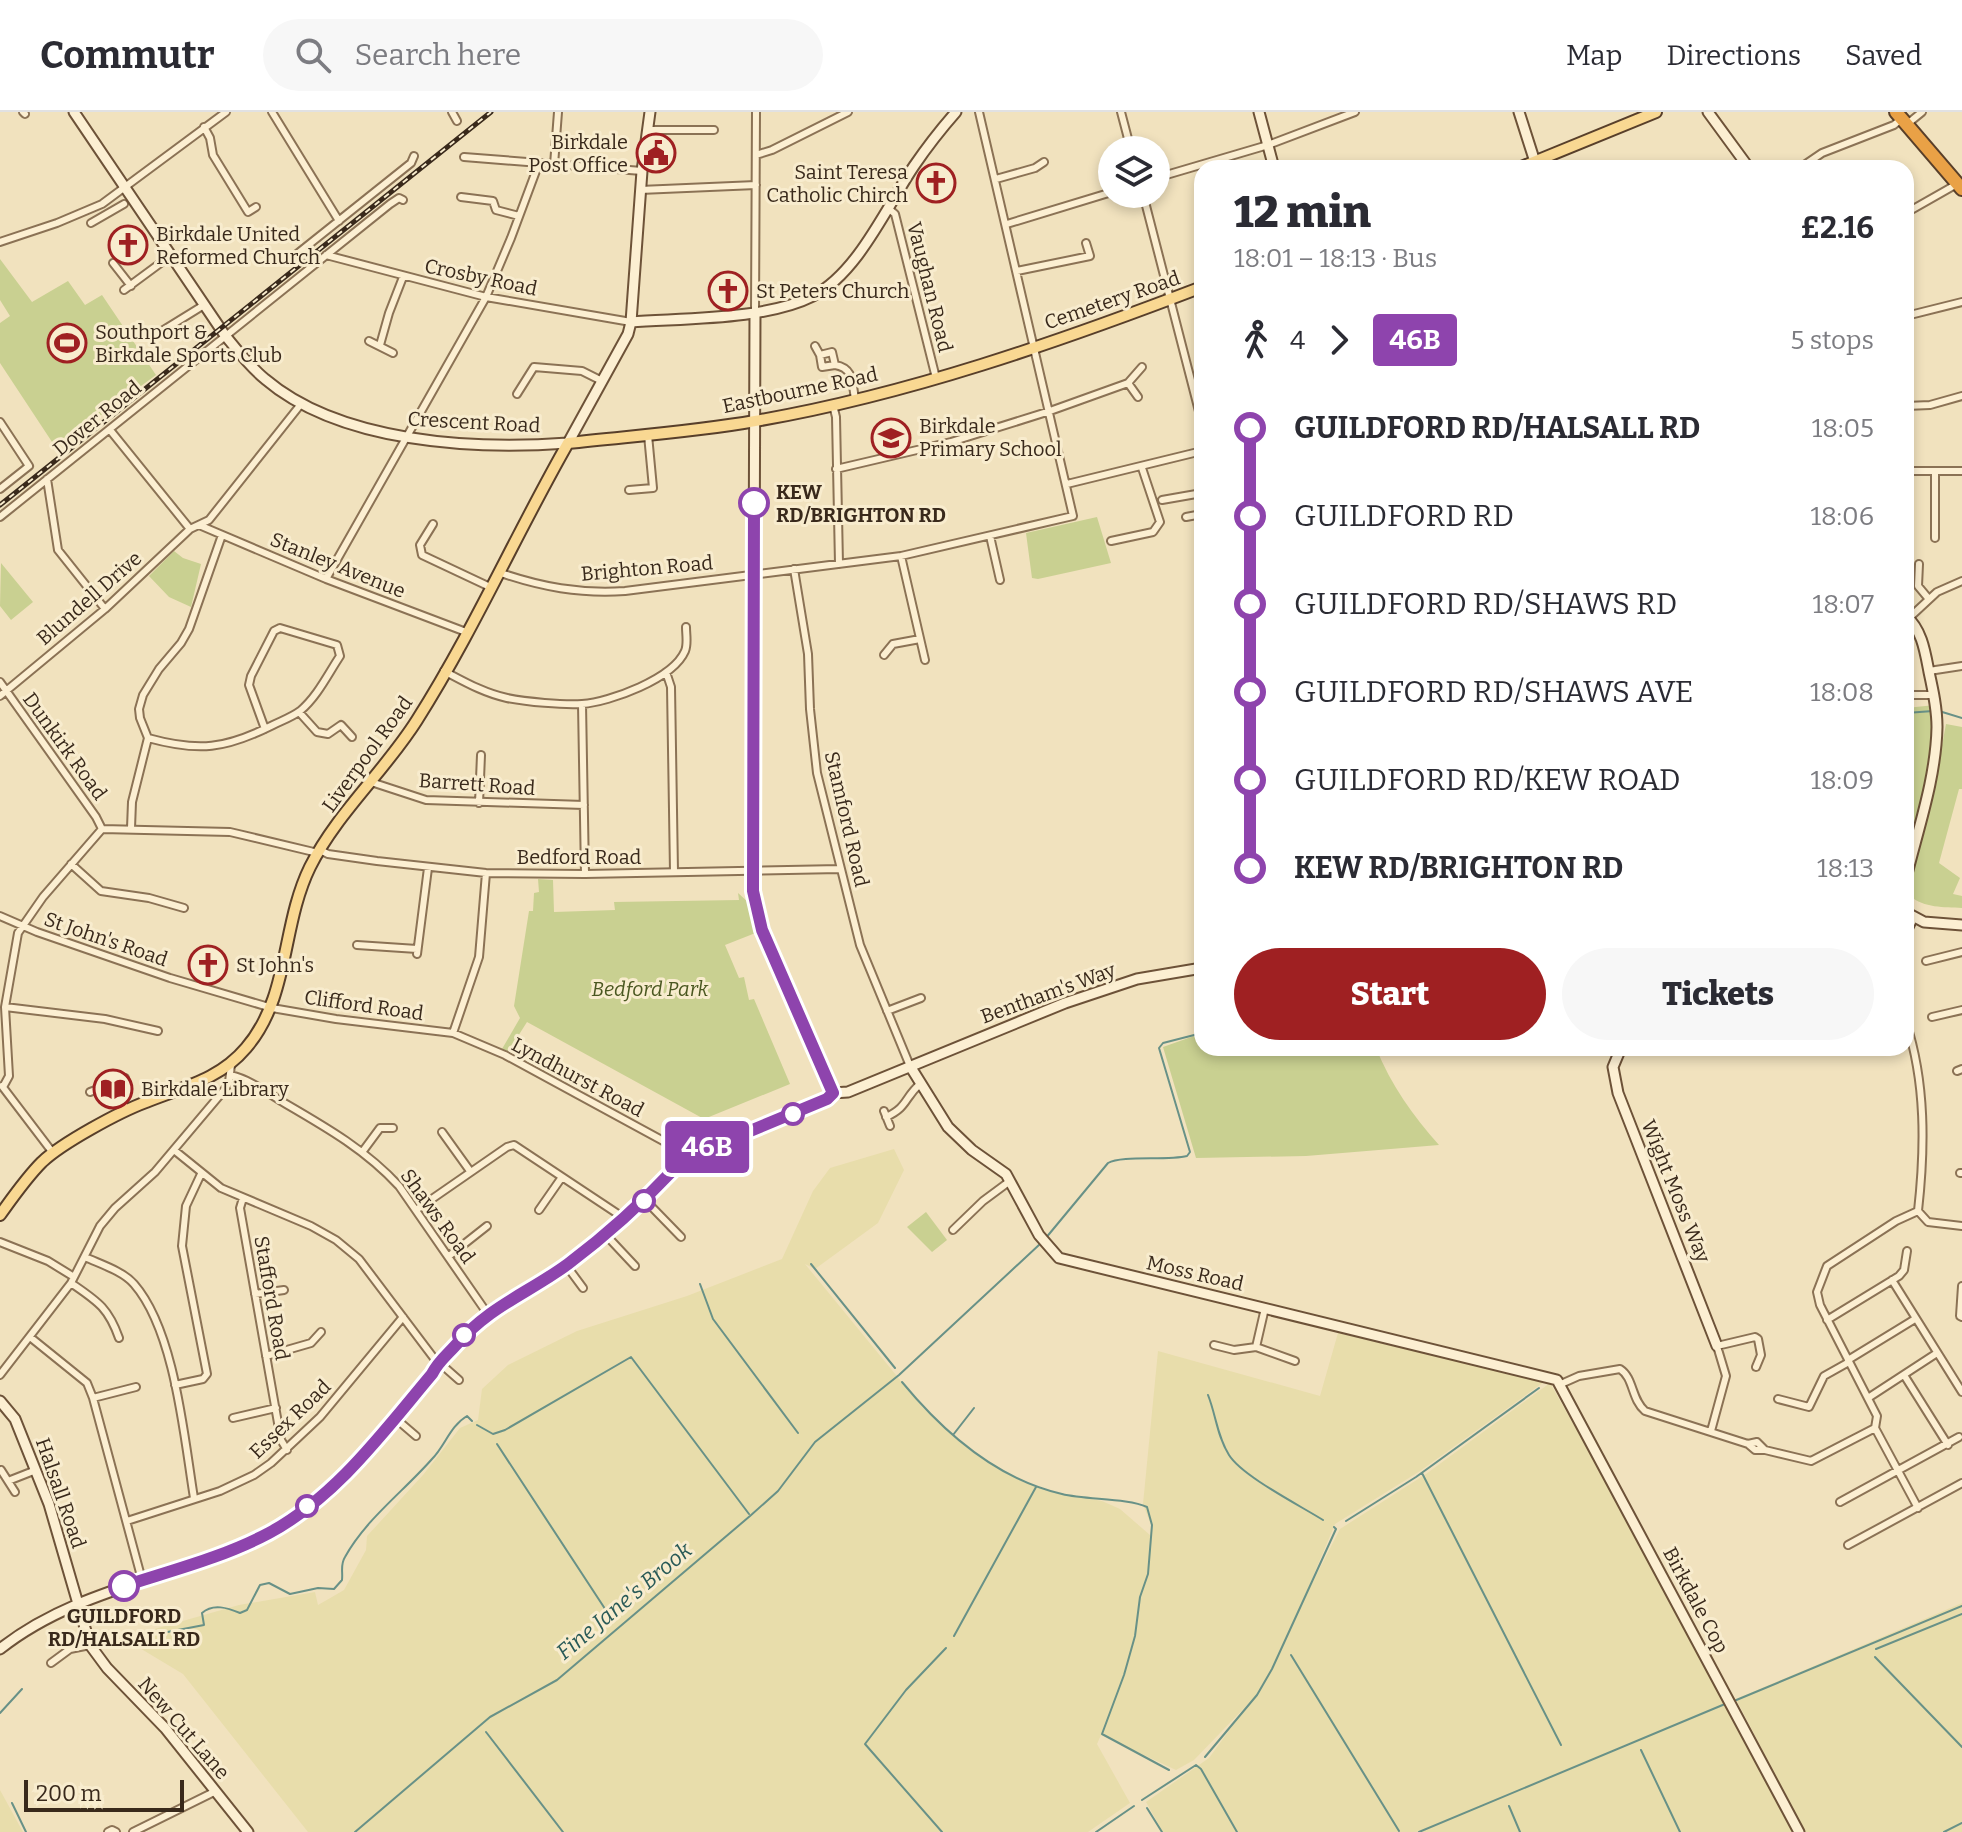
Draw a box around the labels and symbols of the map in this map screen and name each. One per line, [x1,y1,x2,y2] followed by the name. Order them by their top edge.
[528,130,628,177] place label: Birkdale Post Office
[635,132,677,174] public building icon: Birkdale Post Office
[766,160,909,207] place label: Saint Teresa Catholic Chirch
[915,162,957,204] church icon: Saint Teresa Catholic Chirch
[902,219,958,355] street label: Vaughan Road
[156,222,321,269] place label: Birkdale United Reformed Church
[107,224,149,266] church icon: Birkdale United Reformed Church
[422,253,540,301] street label: Crosby Road
[1041,266,1183,334] street label: Cemetery Road
[707,270,749,312] church icon: St Peters Church
[756,279,910,303] place label: St Peters Church
[95,320,282,367] place label: Southport & Birkdale Sports Club
[46,322,88,364] sports icon: Southport & Birkdale Sports Club
[720,362,880,418] street label: Eastbourne Road
[48,375,146,461] street label: Dover Road
[407,407,541,437] street label: Crescent Road
[919,414,1062,461] place label: Birkdale Primary School
[870,417,912,459] school or university icon: Birkdale Primary School
[776,480,946,527] place label: KEW RD/BRIGHTON RD
[739,488,769,518] marker: KEW RD/BRIGHTON RD
[267,527,409,603] street label: Stanley Avenue
[32,546,146,650] street label: Blundell Drive
[580,550,714,586] street label: Brighton Road
[18,688,112,805] street label: Dunkirk Road
[317,691,417,817] street label: Liverpool Road
[820,749,874,889] street label: Stamford Road
[418,768,536,800] street label: Barrett Road
[517,845,642,869] street label: Bedford Road
[41,907,171,971] street label: St John's Road
[187,944,229,986] church icon: St John's
[236,953,314,977] place label: St John's
[977,957,1119,1029] street label: Bentham's Way
[592,977,709,1002] park label: Bedford Park
[303,985,425,1025] street label: Clifford Road
[508,1032,648,1122] street label: Lyndhurst Road
[92,1068,134,1110] library icon: Birkdale Library
[141,1077,289,1101] place label: Birkdale Library
[782,1103,804,1125] unlabelled marker
[1636,1116,1716,1266] street label: Wight Moss Way
[661,1121,753,1173] line badge: 46B
[396,1164,480,1268] street label: Shaws Road
[633,1190,655,1212] unlabelled marker
[249,1234,295,1362] street label: Stafford Road
[1144,1250,1246,1296] street label: Moss Road
[453,1324,475,1346] unlabelled marker
[244,1374,336,1464] street label: Essex Road
[31,1435,91,1552] street label: Halsall Road
[296,1495,318,1517] unlabelled marker
[551,1536,698,1665] water label: Fine Jane's Brook
[1658,1543,1734,1657] street label: Birkdale Cop
[109,1571,139,1601] marker: GUILDFORD RD/HALSALL RD
[48,1604,200,1651] place label: GUILDFORD RD/HALSALL RD
[133,1672,235,1784] street label: New Cut Lane
[24,1776,184,1812] scale bar

